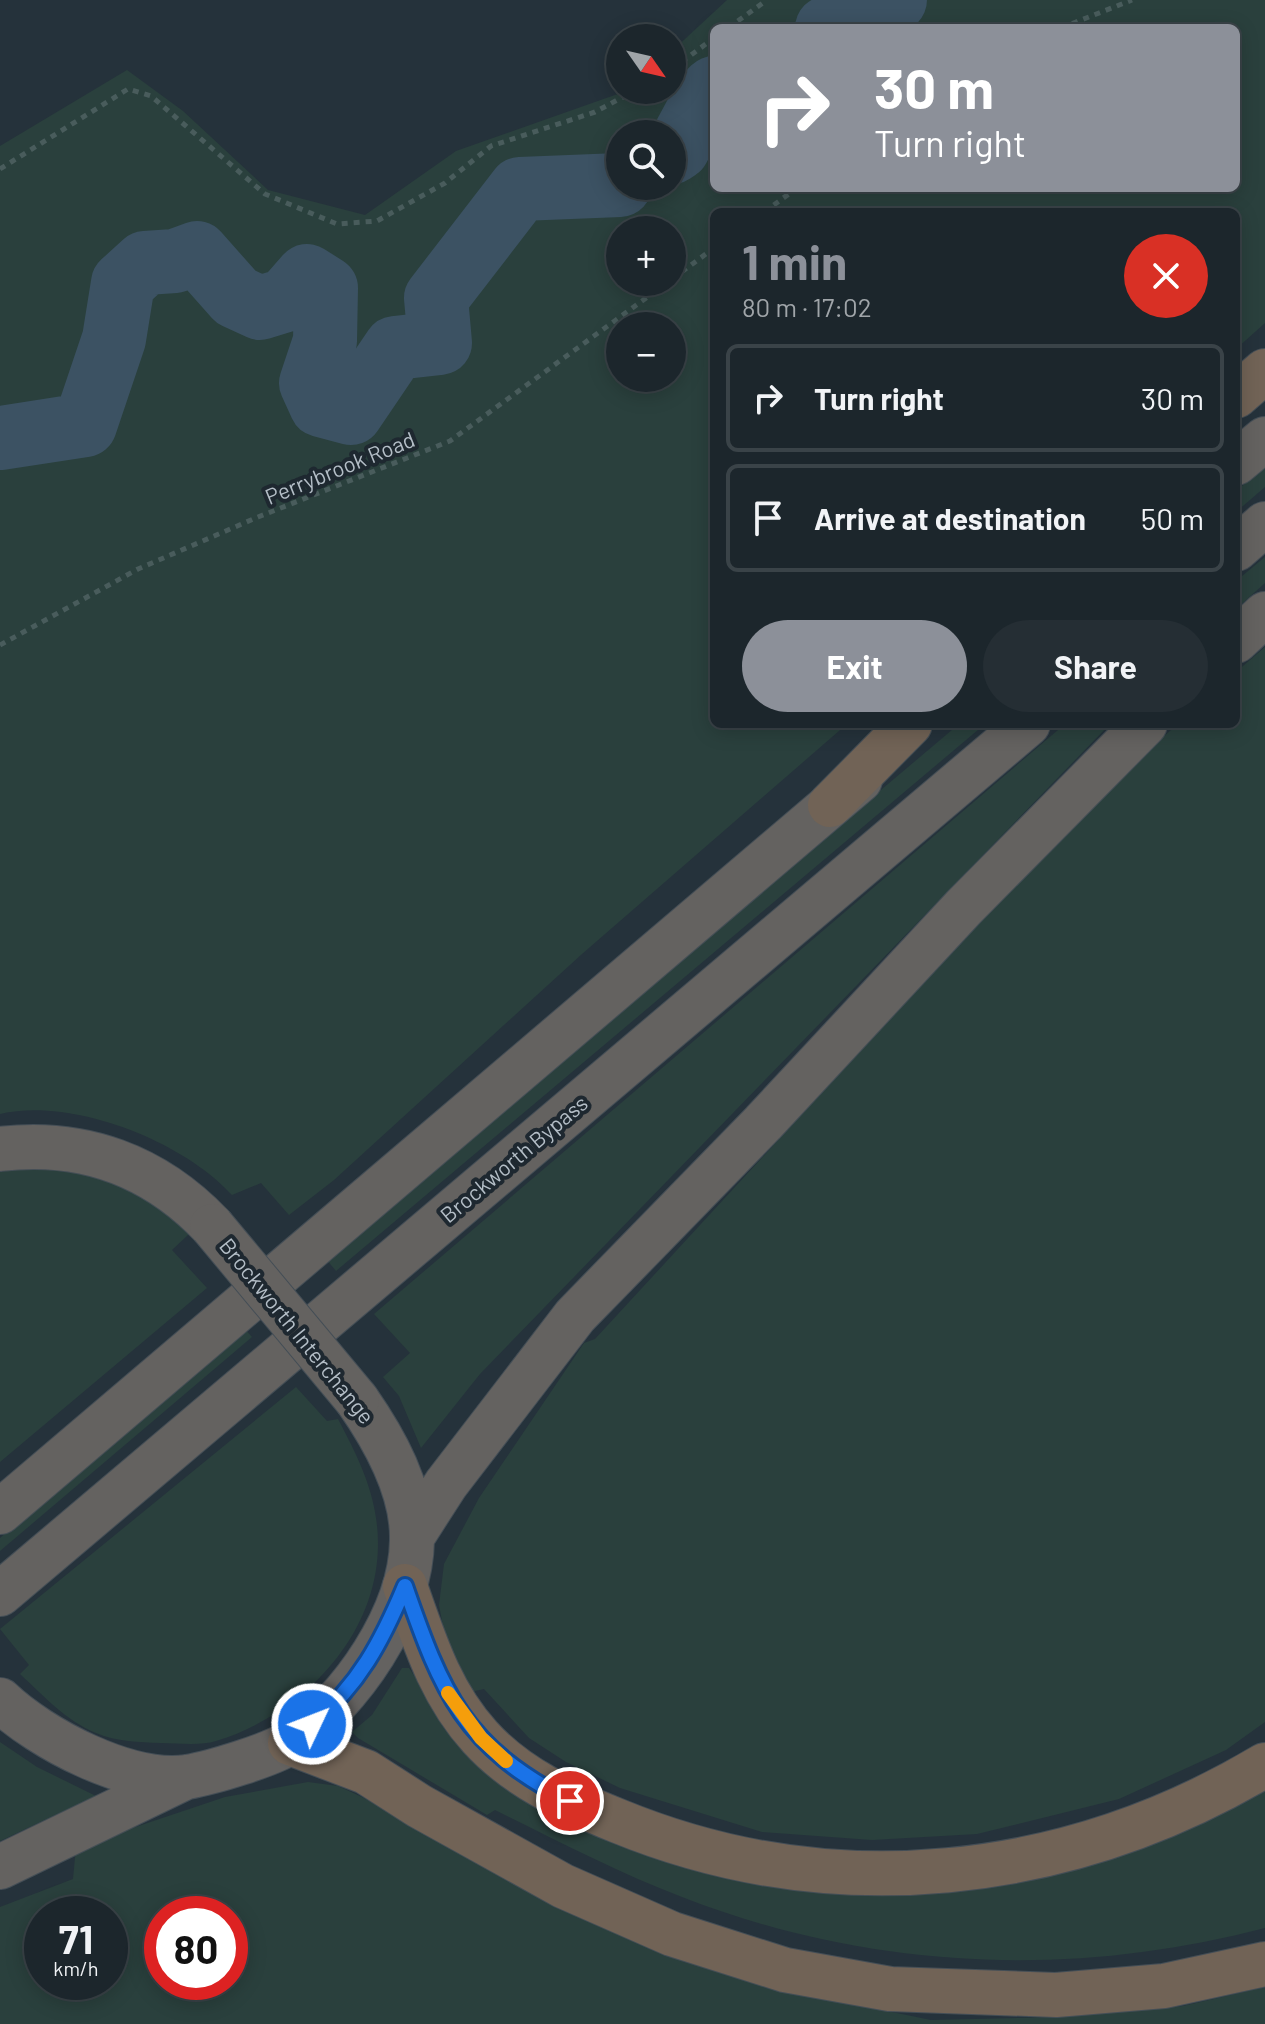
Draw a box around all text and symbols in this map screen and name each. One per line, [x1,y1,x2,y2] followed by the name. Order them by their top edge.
[606,24,686,104] north arrow
[606,24,686,392] map controls
[874,53,994,120] text: 30 m
[742,56,846,160] icon: right
[606,120,686,200] button: search
[874,121,1026,164] text: Turn right
[606,216,686,296] button: +
[742,232,847,290] text: 1 min
[1124,234,1208,318] button: close
[742,291,872,322] text: 80 m · 17:02
[606,312,686,392] button: −
[746,376,790,420] icon: right
[814,380,944,416] text: Turn right
[1141,380,1204,416] text: 30 m
[261,425,418,509] street label: Perrybrook Road
[746,496,790,540] icon: arrive
[814,500,1086,536] text: Arrive at destination
[1141,500,1204,536] text: 50 m
[742,620,967,712] button: Exit
[983,620,1208,712] button: Share
[434,1089,592,1227] street label: Brockworth Bypass
[215,1232,381,1428] street label: Brockworth Interchange
[270,1682,354,1766] position arrow
[536,1767,604,1835] pin
[548,1779,592,1823] icon: arrive
[144,1896,248,2000] speed limit sign: 80
[59,1914,93,1962] text: 71
[53,1956,99,1980] text: km/h

